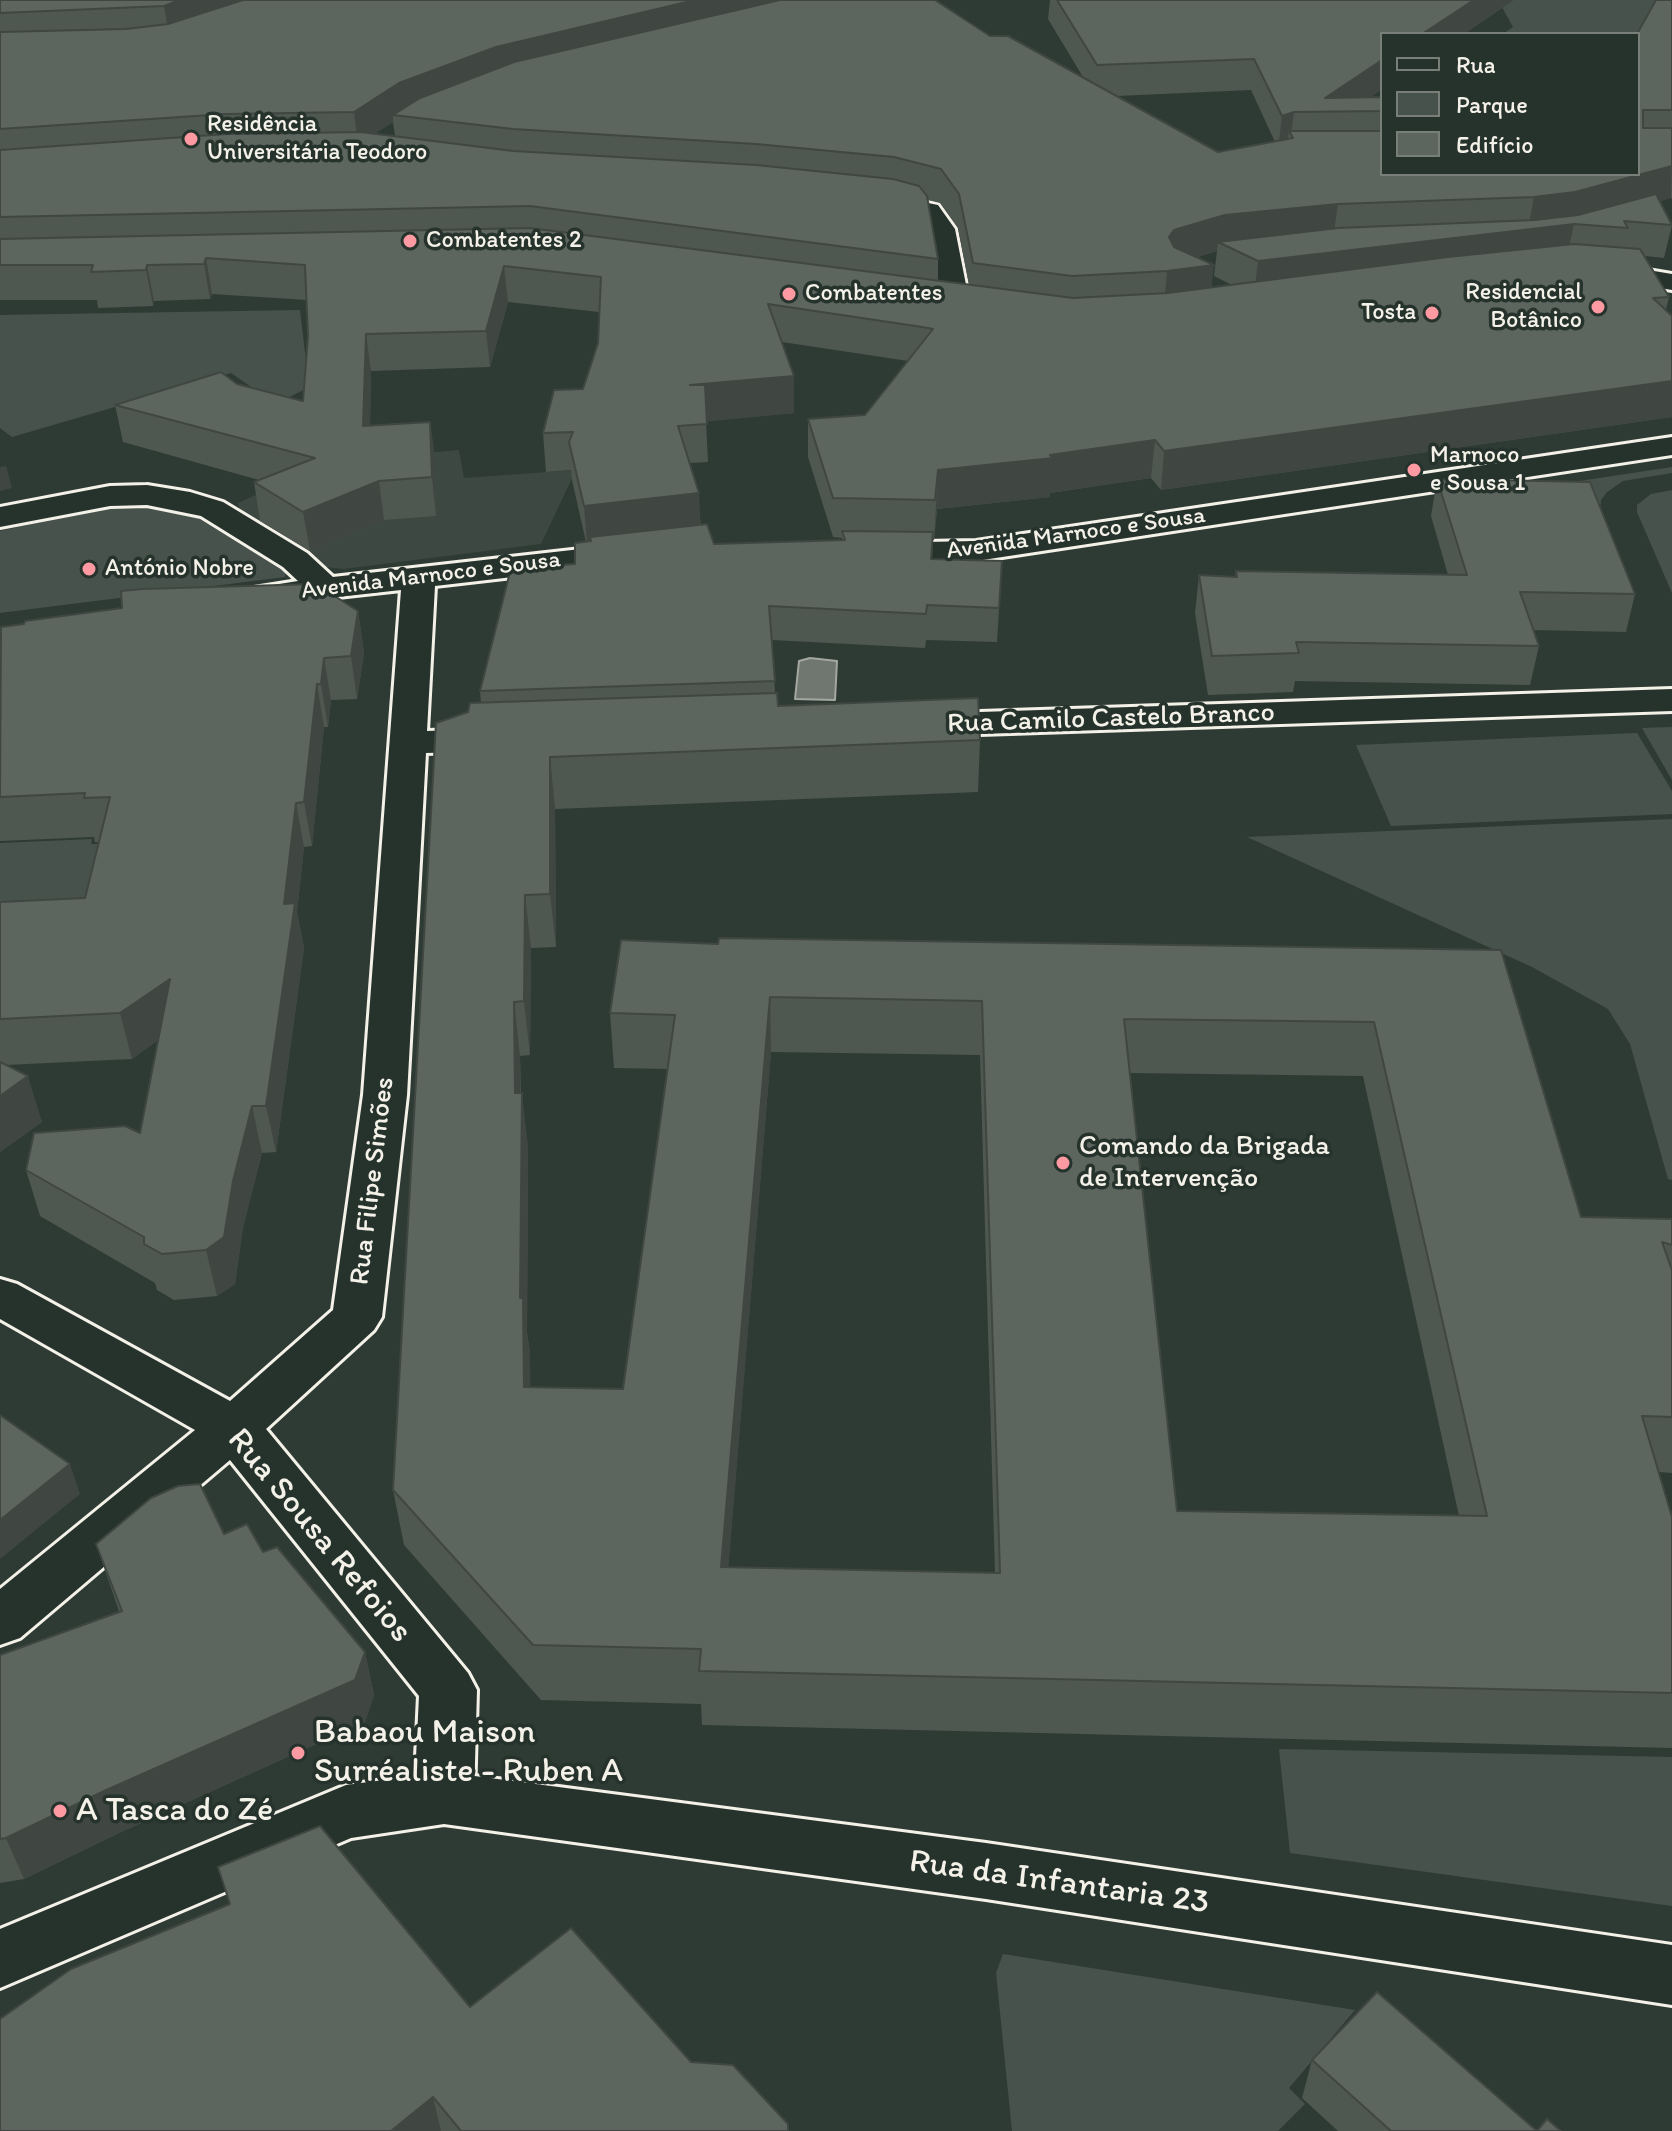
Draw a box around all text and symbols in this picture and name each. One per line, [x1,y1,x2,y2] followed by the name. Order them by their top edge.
[1380,32,1640,176] legend
[1456,50,1496,79] text: Rua
[1456,90,1528,119] text: Parque
[207,111,427,167] place label: Residência Universitária Teodoro
[182,130,200,148] marker: Residência Universitária Teodoro
[1456,130,1533,159] text: Edifício
[426,227,582,255] place label: Combatentes 2
[401,232,419,250] marker: Combatentes 2
[1465,279,1582,335] place label: Residencial Botânico
[805,280,943,308] place label: Combatentes
[780,285,798,303] marker: Combatentes
[1589,298,1607,316] marker: Residencial Botânico
[1361,299,1416,327] place label: Tosta
[1423,304,1441,322] marker: Tosta
[1430,442,1525,498] place label: Marnoco e Sousa 1
[1405,461,1423,479] marker: Marnoco e Sousa 1
[945,502,1207,566] street label: Avenida Marnoco e Sousa
[300,546,562,606] street label: Avenida Marnoco e Sousa
[105,555,254,583] place label: António Nobre
[80,560,98,578] marker: António Nobre
[947,696,1275,742] street label: Rua Camilo Castelo Branco
[344,1075,402,1287] street label: Rua Filipe Simões
[1079,1130,1330,1196] place label: Comando da Brigada de Intervenção
[1054,1154,1072,1172] marker: Comando da Brigada de Intervenção
[218,1421,420,1651] street label: Rua Sousa Refoios
[314,1713,623,1792] place label: Babaou Maison Surréaliste - Ruben A
[289,1744,307,1762] marker: Babaou Maison Surréaliste - Ruben A
[76,1791,273,1831] place label: A Tasca do Zé
[51,1802,69,1820] marker: A Tasca do Zé
[906,1842,1212,1924] street label: Rua da Infantaria 23

